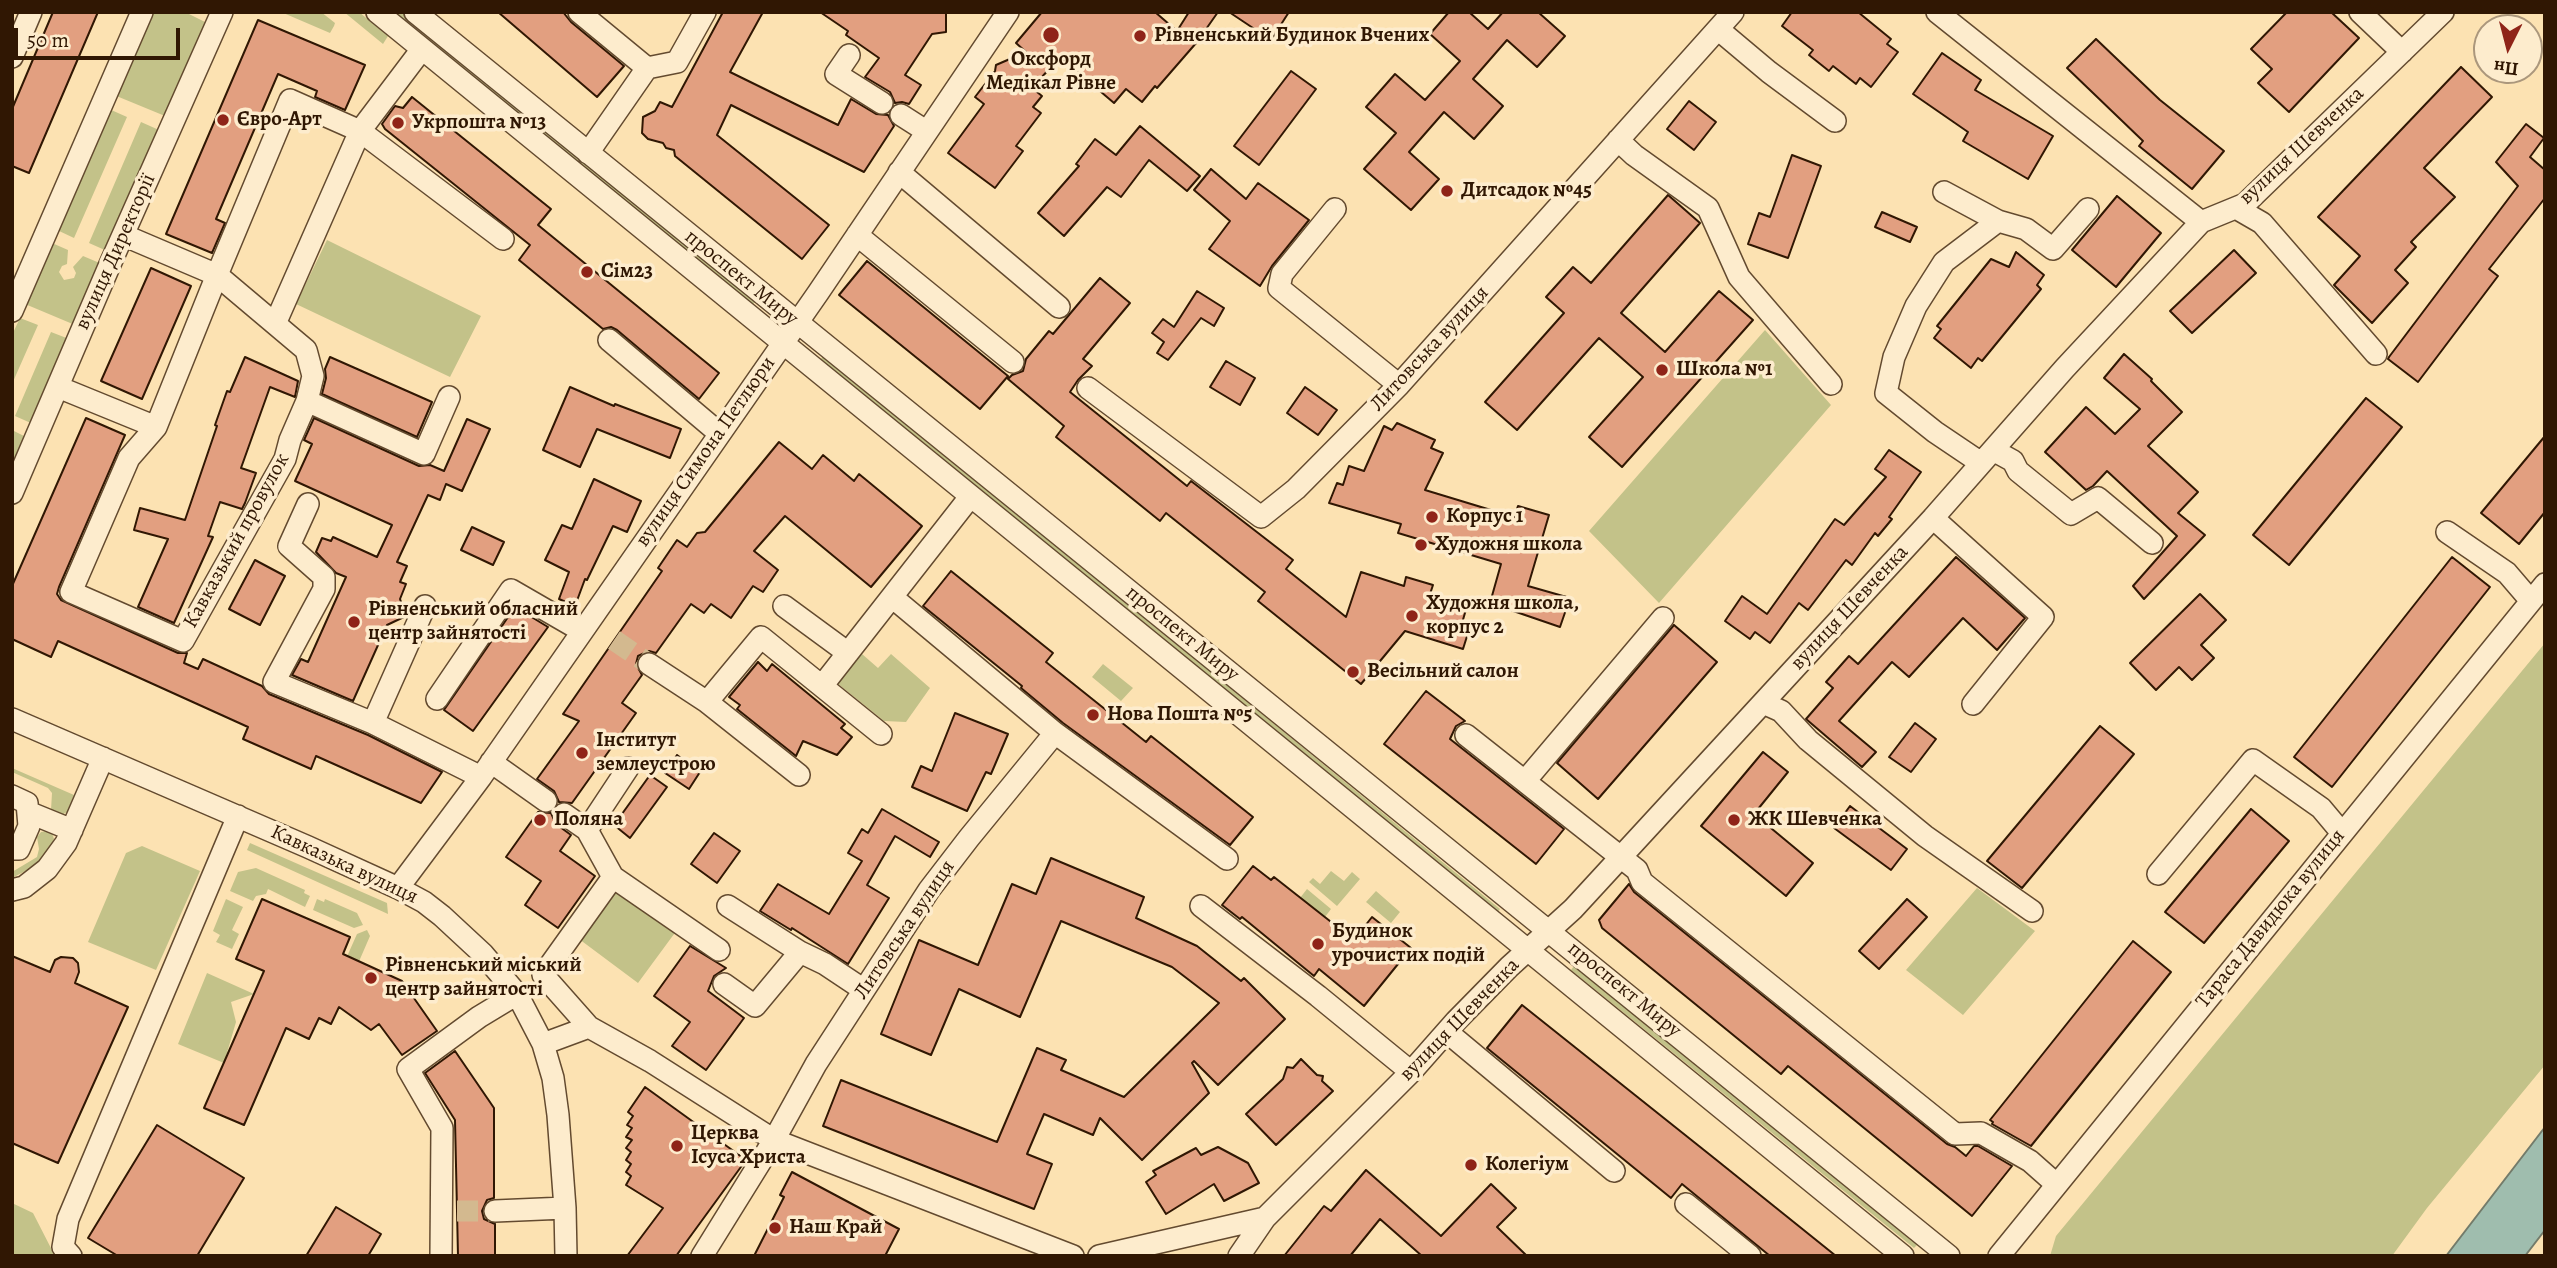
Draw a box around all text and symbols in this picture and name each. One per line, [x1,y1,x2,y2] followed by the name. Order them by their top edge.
[18,14,184,58] scale bar
[2473,14,2543,84] north arrow
[1154,23,1429,49] place label: Рівненський Будинок Вчених
[1041,25,1061,45] marker: Оксфорд Медікал Рівне
[27,26,69,54] text: 50 m
[1132,28,1148,44] marker: Рівненський Будинок Вчених
[986,47,1116,97] place label: Оксфорд Медікал Рівне
[2492,54,2520,82] text: Пн
[2234,82,2370,210] street label: вулиця Шевченка
[237,107,322,133] place label: Євро-Арт
[412,110,546,136] place label: Укрпошта №13
[215,112,231,128] marker: Євро-Арт
[390,115,406,131] marker: Укрпошта №13
[70,170,162,334] street label: вулиця Директорії
[1461,178,1592,204] place label: Дитсадок №45
[1439,183,1455,199] marker: Дитсадок №45
[679,225,803,331] street label: проспект Миру
[601,259,653,285] place label: Сім23
[579,264,595,280] marker: Сім23
[1365,281,1495,417] street label: Литовська вулиця
[631,352,781,552] street label: вулиця Симона Петлюри
[1676,357,1773,383] place label: Школа №1
[1654,362,1670,378] marker: Школа №1
[178,449,296,633] street label: Кавказький провулок
[1446,504,1523,530] place label: Корпус 1
[1424,509,1440,525] marker: Корпус 1
[1435,532,1583,558] place label: Художня школа
[1413,537,1429,553] marker: Художня школа
[1786,540,1914,676] street label: вулиця Шевченка
[1120,581,1244,687] street label: проспект Миру
[1426,591,1579,641] place label: Художня школа, корпус 2
[368,597,578,647] place label: Рівненський обласний центр зайнятості
[1404,608,1420,624] marker: Художня школа, корпус 2
[346,614,362,630] marker: Рівненський обласний центр зайнятості
[1367,659,1519,685] place label: Весільний салон
[1345,664,1361,680] marker: Весільний салон
[1107,702,1252,728] place label: Нова Пошта №5
[1085,707,1101,723] marker: Нова Пошта №5
[596,728,716,778] place label: Інститут землеустрою
[574,745,590,761] marker: Інститут землеустрою
[554,807,623,833] place label: Поляна
[1748,807,1882,833] place label: ЖК Шевченка
[532,812,548,828] marker: Поляна
[1726,812,1742,828] marker: ЖК Шевченка
[266,820,422,910] street label: Кавказька вулиця
[2191,824,2351,1014] street label: Тараса Давидюка вулиця
[849,856,961,1004] street label: Литовська вулиця
[1332,919,1485,969] place label: Будинок урочистих подій
[1310,936,1326,952] marker: Будинок урочистих подій
[1562,937,1686,1043] street label: проспект Миру
[385,953,582,1003] place label: Рівненський міський центр зайнятості
[1395,953,1525,1087] street label: вулиця Шевченка
[363,970,379,986] marker: Рівненський міський центр зайнятості
[691,1121,806,1171] place label: Церква Ісуса Христа
[669,1138,685,1154] marker: Церква Ісуса Христа
[1485,1152,1569,1178] place label: Колегіум
[1463,1157,1479,1173] marker: Колегіум
[789,1215,882,1241] place label: Наш Край
[767,1220,783,1236] marker: Наш Край

